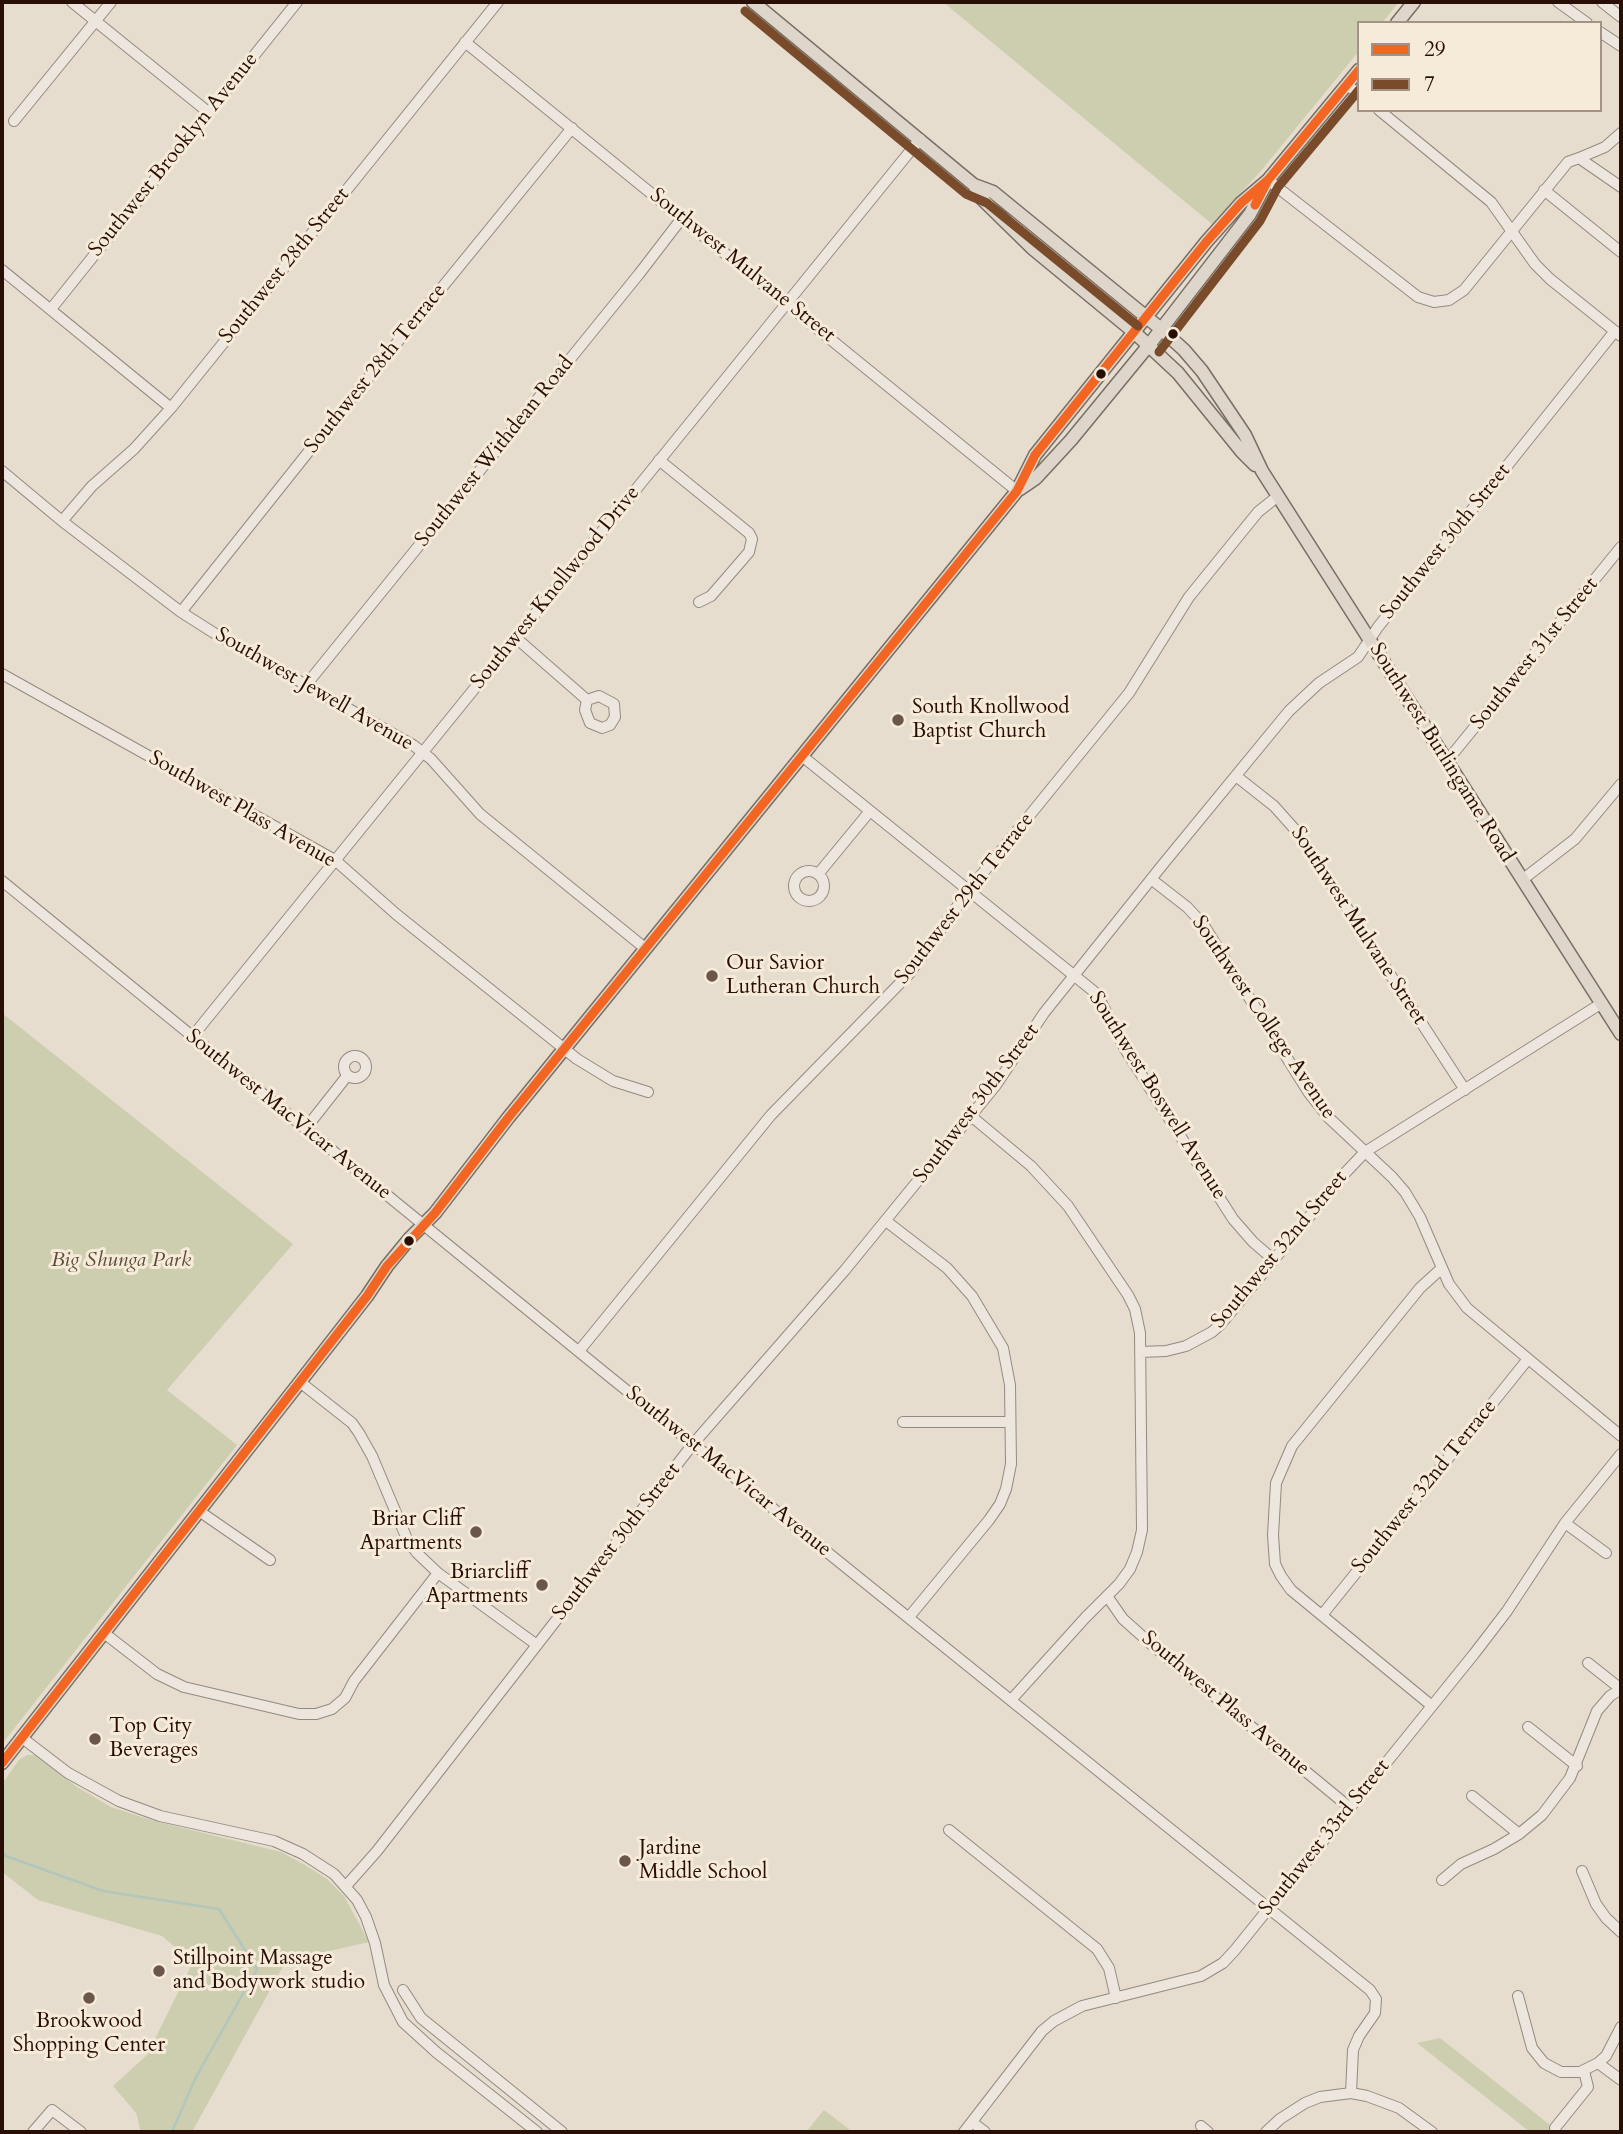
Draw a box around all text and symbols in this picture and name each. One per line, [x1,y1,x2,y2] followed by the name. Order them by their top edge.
[1357,21,1602,112] legend
[1424,35,1446,64] text: 29
[84,48,264,262] street label: Southwest Brooklyn Avenue
[1424,70,1435,99] text: 7
[214,183,356,349] street label: Southwest 28th Street
[644,183,840,349] street label: Southwest Mulvane Street
[300,279,452,459] street label: Southwest 28th Terrace
[1166,327,1180,341] unlabelled marker
[410,352,580,552] street label: Southwest Withdean Road
[1094,367,1108,381] unlabelled marker
[1375,459,1517,625] street label: Southwest 30th Street
[466,481,646,695] street label: Southwest Knollwood Drive
[1466,573,1604,735] street label: Southwest 31st Street
[210,623,418,757] street label: Southwest Jewell Avenue
[1363,639,1519,867] street label: Southwest Burlingame Road
[912,695,1070,745] place label: South Knollwood Baptist Church
[890,712,906,728] marker: South Knollwood Baptist Church
[144,746,340,874] street label: Southwest Plass Avenue
[890,808,1040,990] street label: Southwest 29th Terrace
[1284,822,1432,1030] street label: Southwest Mulvane Street
[1185,912,1341,1124] street label: Southwest College Avenue
[726,951,880,1001] place label: Our Savior Lutheran Church
[704,968,720,984] marker: Our Savior Lutheran Church
[1083,987,1231,1205] street label: Southwest Boswell Avenue
[909,1019,1045,1189] street label: Southwest 30th Street
[180,1024,396,1206] street label: Southwest MacVicar Avenue
[1207,1166,1353,1334] street label: Southwest 32nd Street
[402,1234,416,1248] unlabelled marker
[51,1248,191,1274] park label: Big Shunga Park
[620,1381,836,1563] street label: Southwest MacVicar Avenue
[1347,1395,1503,1579] street label: Southwest 32nd Terrace
[548,1458,686,1626] street label: Southwest 30th Street
[360,1507,462,1557] place label: Briar Cliff Apartments
[468,1524,484,1540] marker: Briar Cliff Apartments
[426,1560,528,1610] place label: Briarcliff Apartments
[534,1577,550,1593] marker: Briarcliff Apartments
[1136,1626,1314,1782] street label: Southwest Plass Avenue
[109,1714,198,1764] place label: Top City Beverages
[87,1731,103,1747] marker: Top City Beverages
[1254,1755,1396,1921] street label: Southwest 33rd Street
[639,1836,767,1886] place label: Jardine Middle School
[617,1853,633,1869] marker: Jardine Middle School
[173,1946,365,1996] place label: Stillpoint Massage and Bodywork studio
[151,1963,167,1979] marker: Stillpoint Massage and Bodywork studio
[81,1990,97,2006] marker: Brookwood Shopping Center
[13,2009,165,2059] place label: Brookwood Shopping Center

